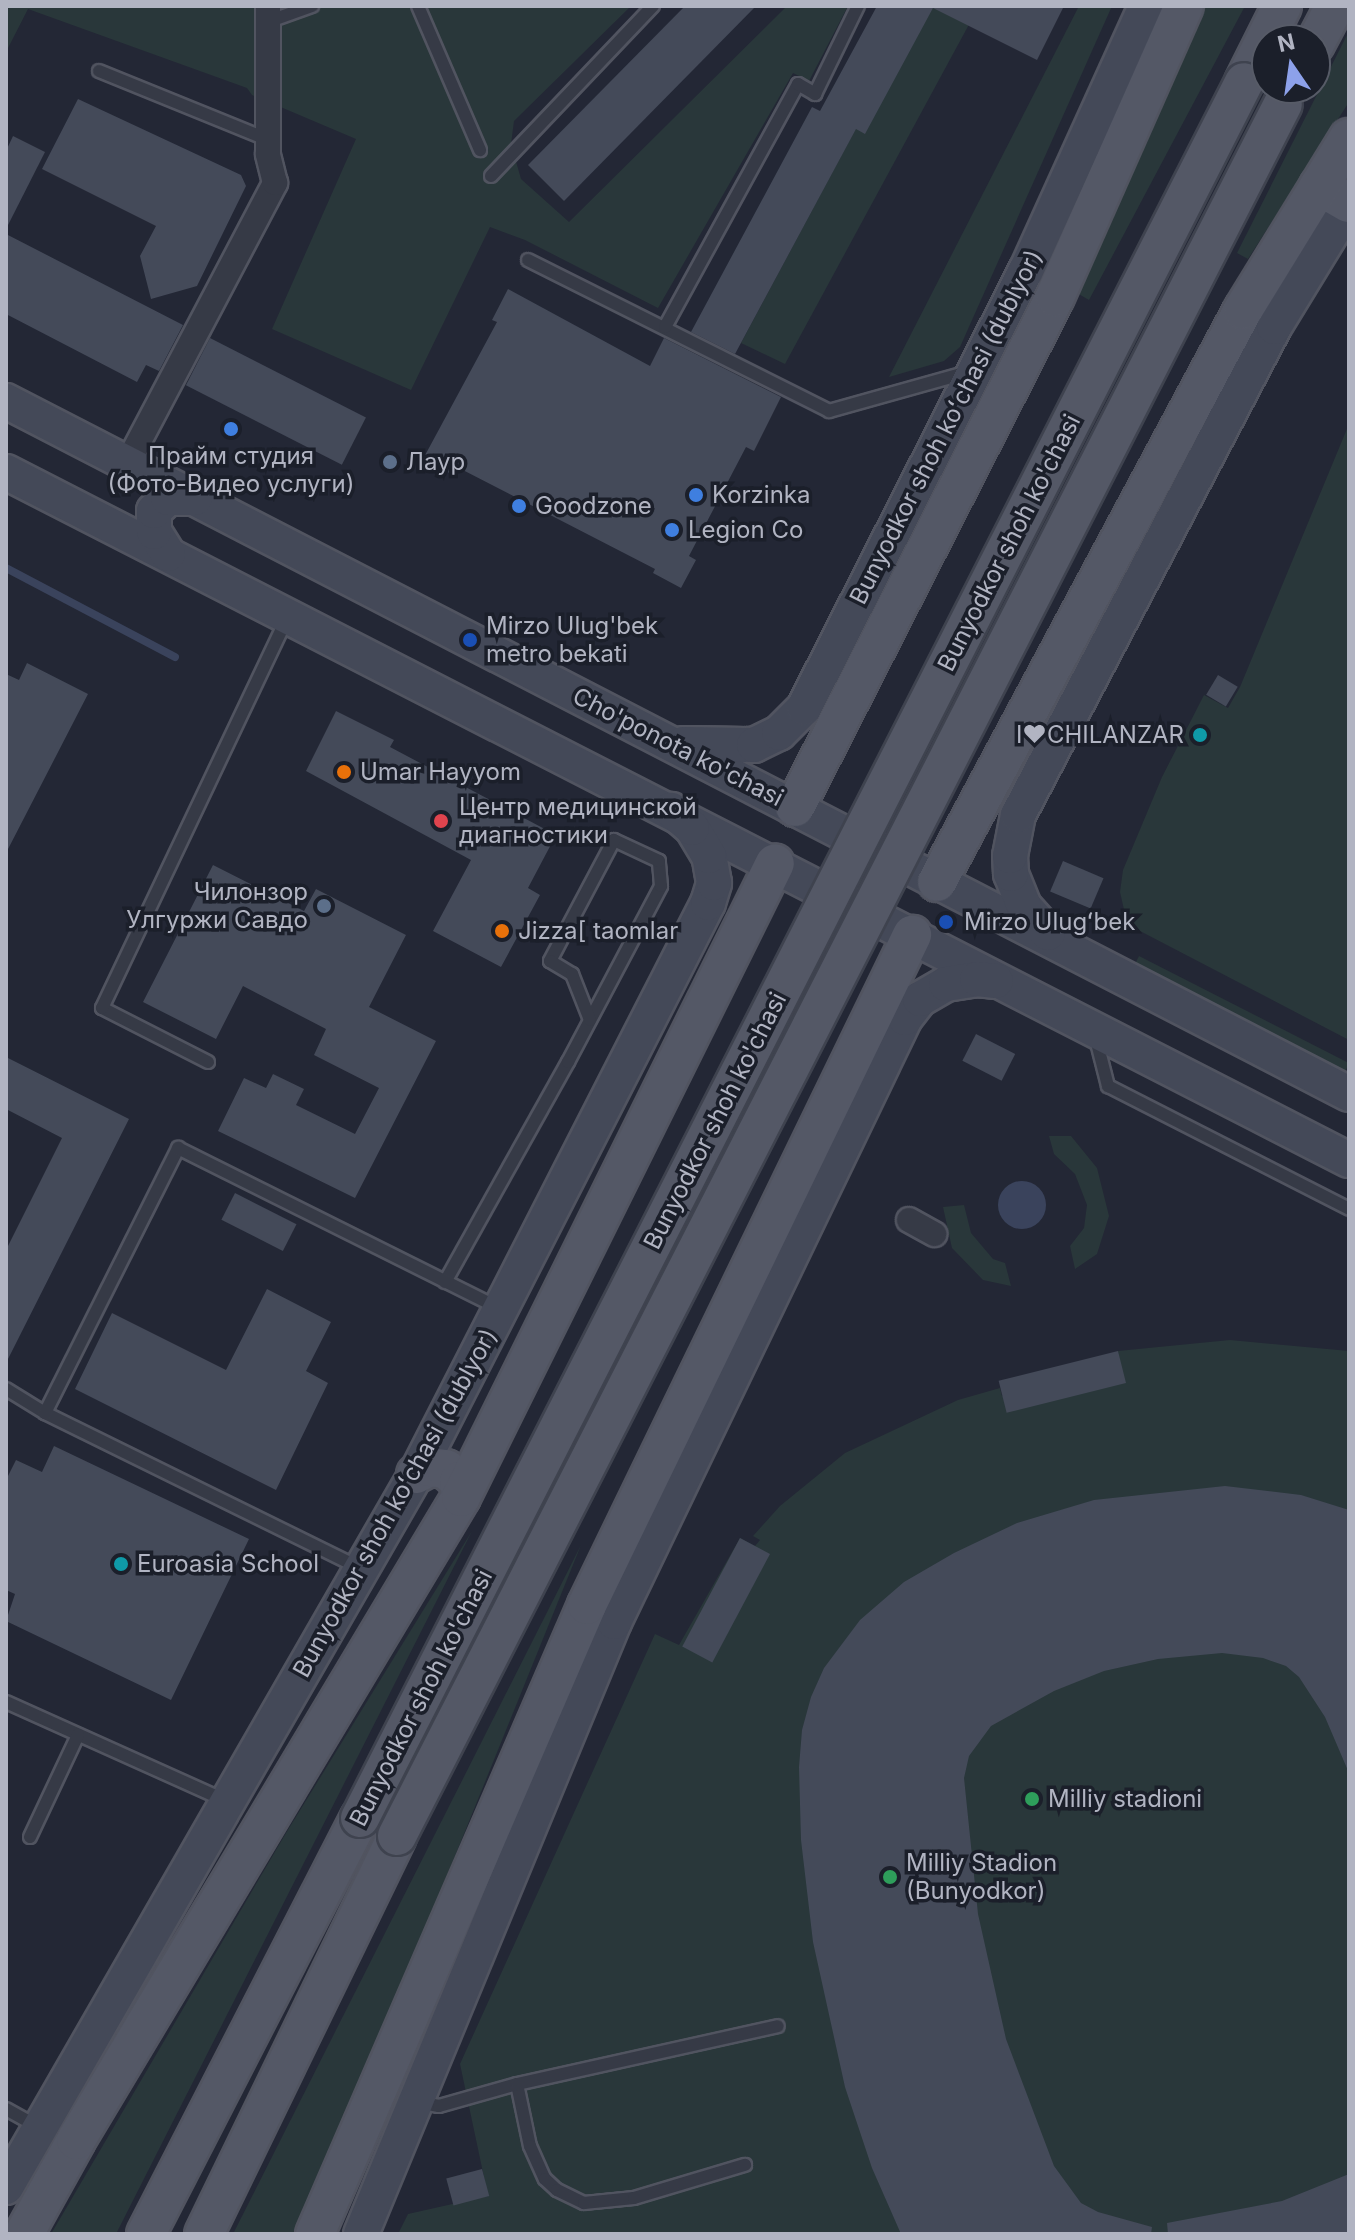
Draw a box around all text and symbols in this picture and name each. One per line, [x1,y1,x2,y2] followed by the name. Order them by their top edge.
[1251,24,1331,104] north arrow
[1275,28,1297,57] text: N
[844,245,1048,609] street label: Bunyodkor shoh koʻchasi (dublyor)
[932,410,1086,676] street label: Bunyodkor shoh ko'chasi
[222,420,240,438] marker: Прайм студия (Фото-Видео услуги)
[108,442,354,498] place label: Прайм студия (Фото-Видео услуги)
[406,448,465,476] place label: Лаур
[381,453,399,471] marker: Лаур
[712,481,810,509] place label: Korzinka
[687,486,705,504] marker: Korzinka
[535,492,652,520] place label: Goodzone
[510,497,528,515] marker: Goodzone
[688,516,803,544] place label: Legion Co
[663,521,681,539] marker: Legion Co
[486,612,658,668] place label: Mirzo Ulug'bek metro bekati
[461,631,479,649] marker: Mirzo Ulug'bek metro bekati
[568,681,788,813] street label: Cho'ponota ko'chasi
[1016,721,1184,749] place label: I♥CHILANZAR
[1191,726,1209,744] marker: I♥CHILANZAR
[360,758,521,786] place label: Umar Hayyom
[335,763,353,781] marker: Umar Hayyom
[459,793,697,849] place label: Центр медицинской диагностики
[430,810,452,832] marker: Центр медицинской диагностики
[126,878,308,934] place label: Чилонзор Улгуржи Савдо
[315,897,333,915] marker: Чилонзор Улгуржи Савдо
[964,908,1135,936] place label: Mirzo Ulugʻbek
[935,911,957,933] marker: Mirzo Ulugʻbek
[518,917,678,945] place label: Jizza[ taomlar
[493,922,511,940] marker: Jizza[ taomlar
[638,988,792,1254] street label: Bunyodkor shoh ko'chasi
[287,1324,503,1682] street label: Bunyodkor shoh koʻchasi (dublyor)
[137,1550,319,1578] place label: Euroasia School
[112,1555,130,1573] marker: Euroasia School
[344,1565,498,1831] street label: Bunyodkor shoh ko'chasi
[1048,1785,1202,1813] place label: Milliy stadioni
[1023,1790,1041,1808] marker: Milliy stadioni
[906,1849,1057,1905] place label: Milliy Stadion (Bunyodkor)
[881,1868,899,1886] marker: Milliy Stadion (Bunyodkor)

